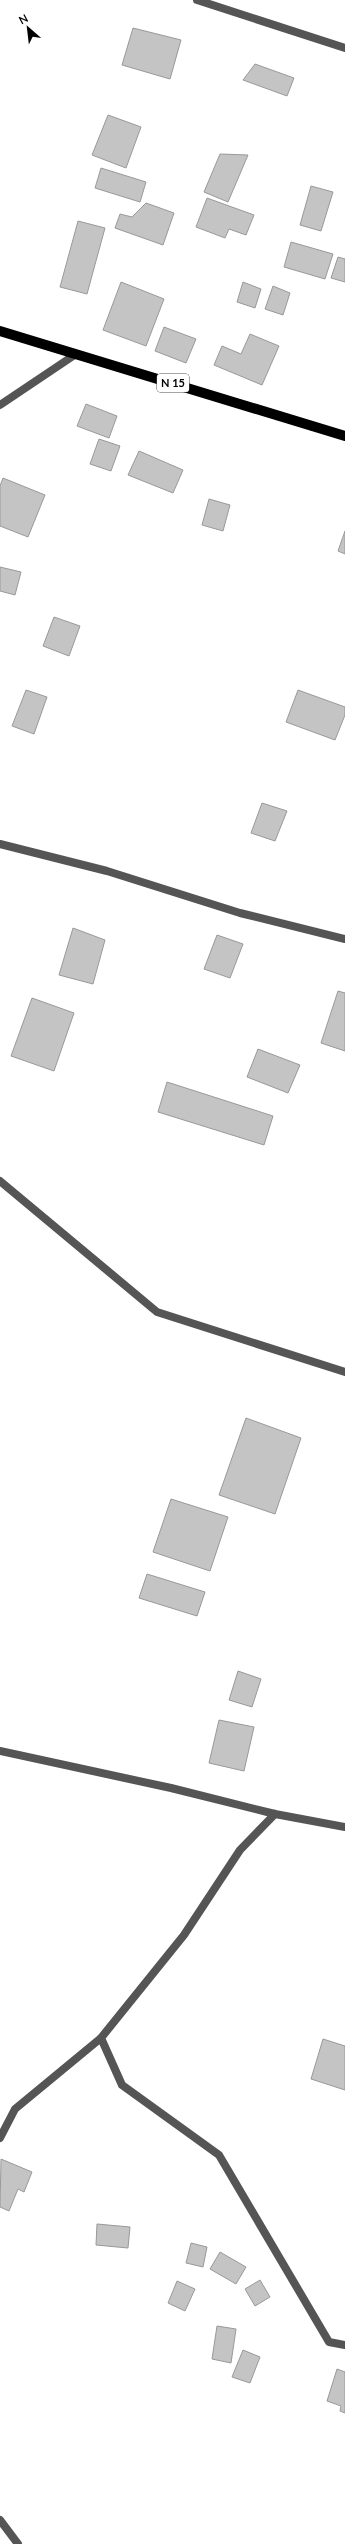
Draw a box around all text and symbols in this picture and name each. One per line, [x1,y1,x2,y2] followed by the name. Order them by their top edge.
[8,8,48,48] north arrow
[16,11,30,26] text: N
[157,374,189,392] road number: N 15

